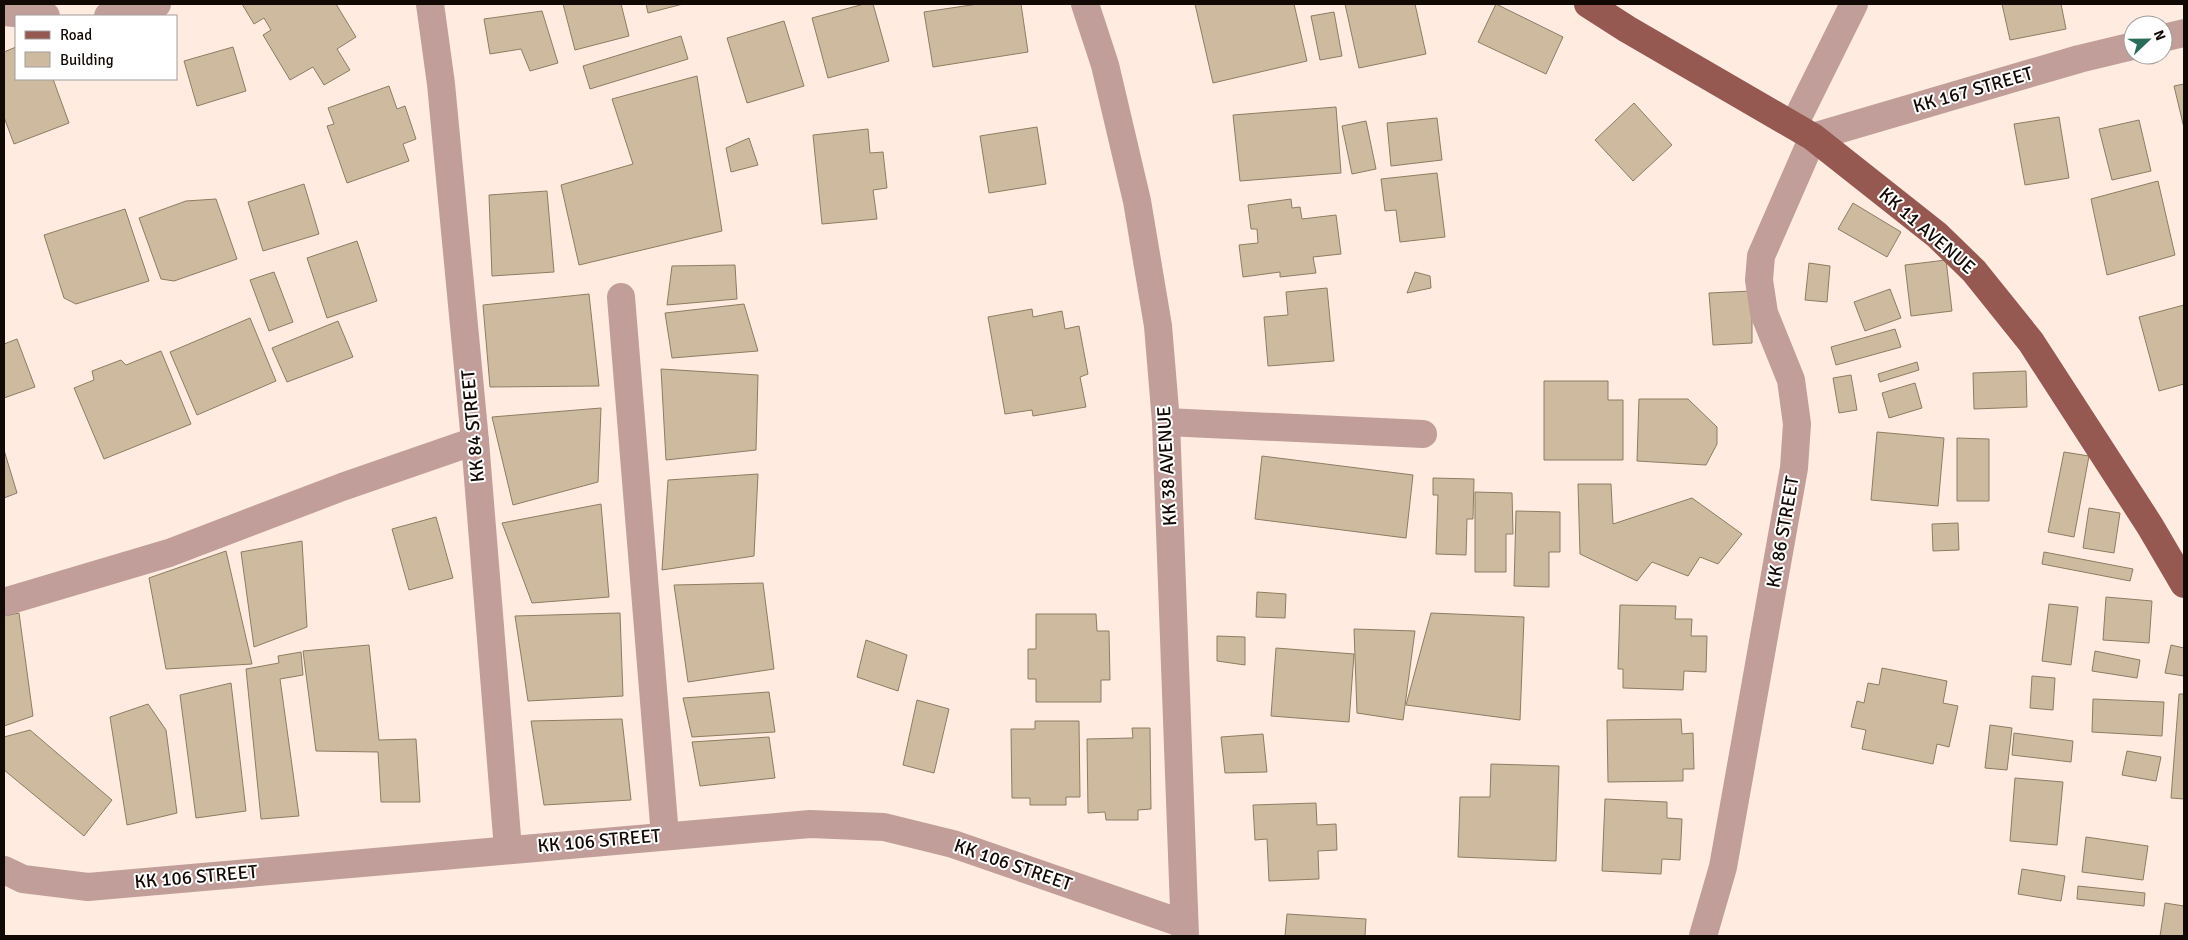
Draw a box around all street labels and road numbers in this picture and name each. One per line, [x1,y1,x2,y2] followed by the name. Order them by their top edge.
[1910,61,2036,119] street label: KK 167 STREET
[1874,183,1980,279] street label: KK 11 AVENUE
[456,368,490,483] street label: KK 84 STREET
[1152,405,1182,527] street label: KK 38 AVENUE
[1761,474,1805,590] street label: KK 86 STREET
[536,824,662,858] street label: KK 106 STREET
[951,834,1076,897] street label: KK 106 STREET
[133,860,259,894] street label: KK 106 STREET

